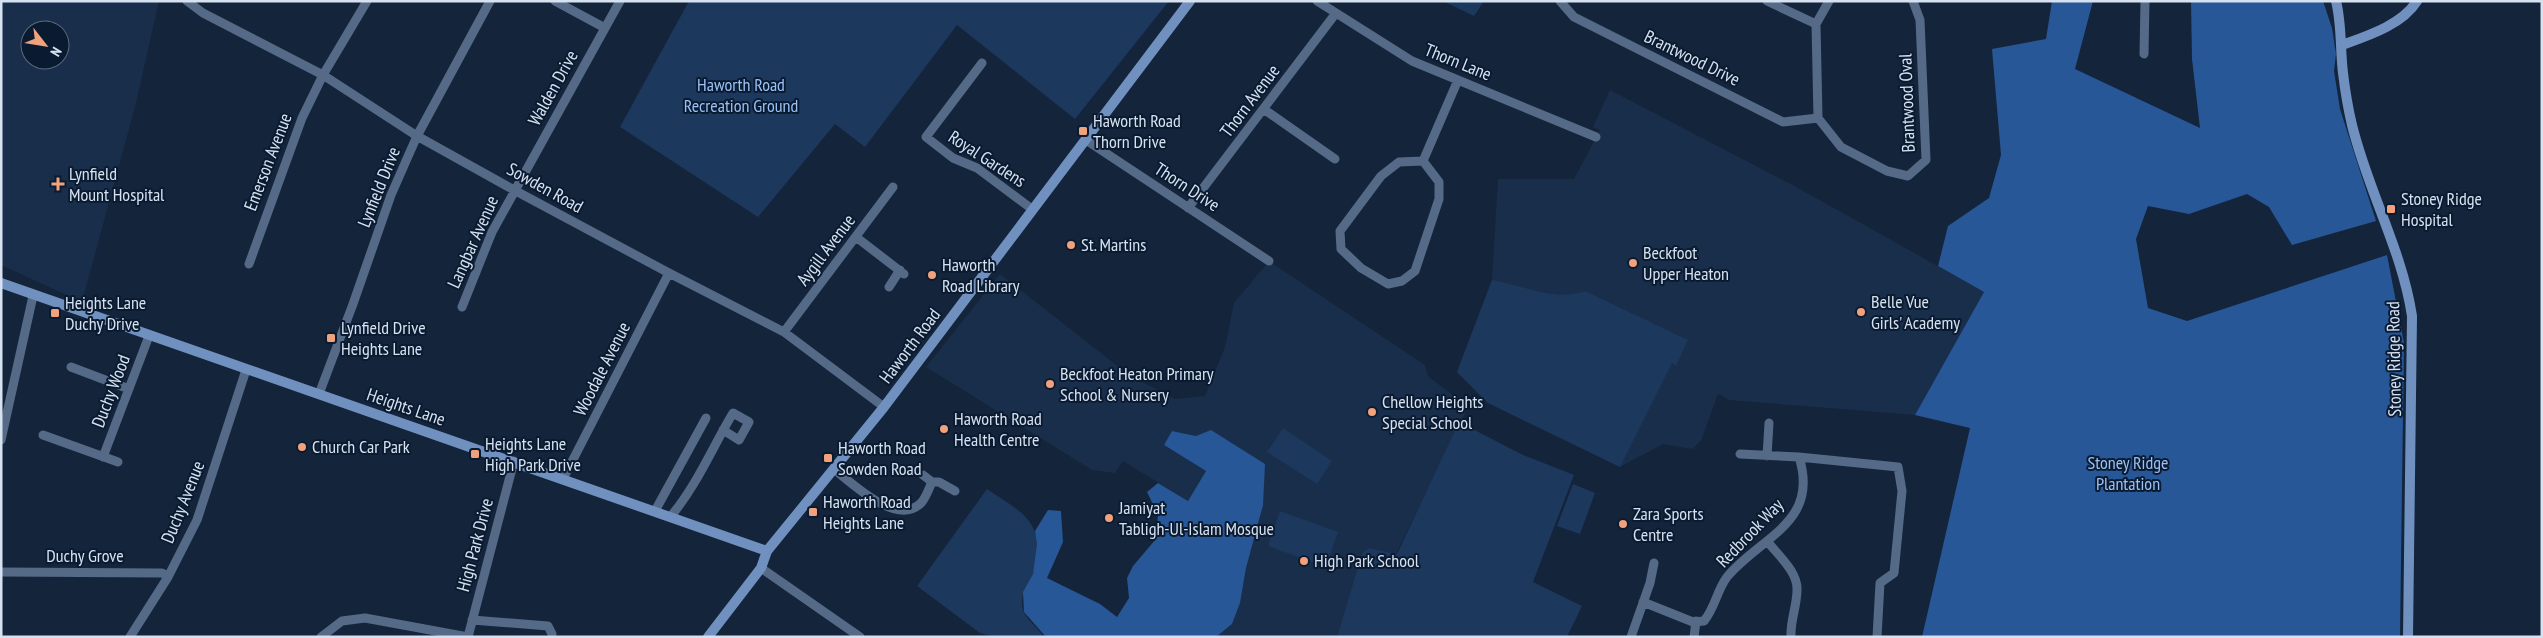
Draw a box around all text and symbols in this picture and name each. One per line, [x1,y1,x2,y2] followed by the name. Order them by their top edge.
[20,20,70,70] north arrow
[1641,24,1744,91] street label: Brantwood Drive
[1421,38,1495,85] street label: Thorn Lane
[46,44,66,60] text: N
[522,46,583,129] street label: Walden Drive
[1893,52,1920,153] street label: Brantwood Oval
[1215,60,1284,142] street label: Thorn Avenue
[684,73,798,117] park label: Haworth Road Recreation Ground
[1093,109,1181,153] place label: Haworth Road Thorn Drive
[238,110,297,214] street label: Emerson Avenue
[944,125,1030,192] street label: Royal Gardens
[1077,125,1089,137] marker: Haworth Road Thorn Drive
[352,143,405,230] street label: Lynfield Drive
[503,157,587,218] street label: Sowden Road
[1150,157,1224,216] street label: Thorn Drive
[69,162,165,206] place label: Lynfield Mount Hospital
[51,177,65,191] marker: Lynfield Mount Hospital
[2401,187,2482,231] place label: Stoney Ridge Hospital
[442,192,503,292] street label: Langbar Avenue
[2385,203,2397,215] marker: Stoney Ridge Hospital
[791,209,860,290] street label: Aygill Avenue
[1081,233,1146,256] place label: St. Martins
[1065,239,1077,251] marker: St. Martins
[1643,241,1729,285] place label: Beckfoot Upper Heaton
[942,253,1020,297] place label: Haworth Road Library
[1627,257,1639,269] marker: Beckfoot Upper Heaton
[926,269,938,281] marker: Haworth Road Library
[1871,290,1960,334] place label: Belle Vue Girls' Academy
[65,291,146,335] place label: Heights Lane Duchy Drive
[2381,301,2406,417] street label: Stoney Ridge Road
[874,304,945,388] street label: Haworth Road
[1855,306,1867,318] marker: Belle Vue Girls' Academy
[49,307,61,319] marker: Heights Lane Duchy Drive
[341,316,426,360] place label: Lynfield Drive Heights Lane
[568,318,635,420] street label: Woodale Avenue
[325,332,337,344] marker: Lynfield Drive Heights Lane
[86,351,135,430] street label: Duchy Wood
[1060,362,1214,406] place label: Beckfoot Heaton Primary School & Nursery
[1044,378,1056,390] marker: Beckfoot Heaton Primary School & Nursery
[364,382,448,431] street label: Heights Lane
[1382,390,1483,434] place label: Chellow Heights Special School
[1366,406,1378,418] marker: Chellow Heights Special School
[954,407,1042,451] place label: Haworth Road Health Centre
[938,423,950,435] marker: Haworth Road Health Centre
[485,432,581,476] place label: Heights Lane High Park Drive
[312,435,410,458] place label: Church Car Park
[838,436,926,480] place label: Haworth Road Sowden Road
[296,441,308,453] marker: Church Car Park
[469,448,481,460] marker: Heights Lane High Park Drive
[2088,451,2168,495] park label: Stoney Ridge Plantation
[822,452,834,464] marker: Haworth Road Sowden Road
[156,457,209,546] street label: Duchy Avenue
[823,490,911,534] place label: Haworth Road Heights Lane
[1711,493,1788,572] street label: Redbrook Way
[451,496,498,594] street label: High Park Drive
[1118,496,1274,540] place label: Jamiyat Tabligh-Ul-Islam Mosque
[1633,502,1703,546] place label: Zara Sports Centre
[807,506,819,518] marker: Haworth Road Heights Lane
[1103,512,1115,524] marker: Jamiyat Tabligh-Ul-Islam Mosque
[1617,518,1629,530] marker: Zara Sports Centre
[46,544,124,567] street label: Duchy Grove
[1314,549,1420,572] place label: High Park School
[1298,555,1310,567] marker: High Park School

